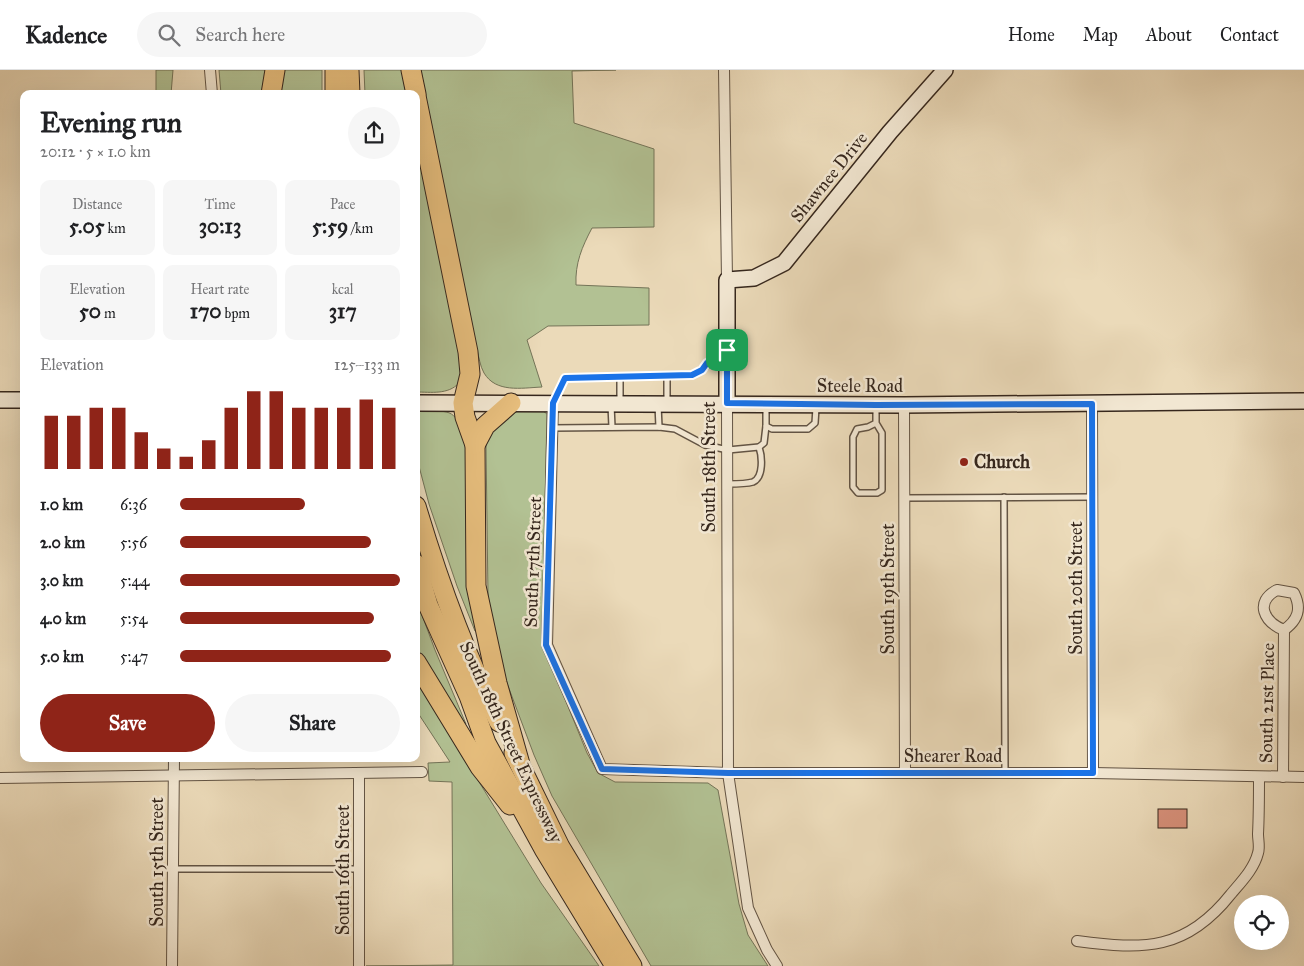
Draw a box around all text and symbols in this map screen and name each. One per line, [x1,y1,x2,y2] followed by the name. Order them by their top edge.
[137,12,487,57] search box
[25,20,107,50] text: Kadence
[155,21,183,49] icon: search
[195,23,285,46] text: Search here
[1008,24,1055,46] text: Home
[1083,24,1118,46] text: Map
[1146,24,1192,46] text: About
[1220,24,1279,46] text: Contact
[40,105,182,140] text: Evening run
[348,107,400,159] button: share
[786,127,872,227] street label: Shawnee Drive
[40,142,151,161] text: 20:12 · 5 × 1.0 km
[72,196,122,213] text: Distance
[204,196,235,213] text: Time
[330,196,355,213] text: Pace
[69,213,104,239] text: 5.05
[199,213,241,239] text: 30:13
[312,213,348,239] text: 5:59
[104,220,126,237] text: km
[348,220,373,237] text: /km
[70,281,125,298] text: Elevation
[191,281,249,298] text: Heart rate
[332,281,354,298] text: kcal
[79,298,101,324] text: 50
[190,298,222,324] text: 170
[329,298,357,324] text: 317
[101,305,116,322] text: m
[222,305,250,322] text: bpm
[706,329,748,371] pin
[713,336,741,364] icon: arrive
[40,355,104,374] text: Elevation
[334,355,400,374] text: 125–133 m
[817,375,903,397] street label: Steele Road
[698,401,720,533] street label: South 18th Street
[974,451,1031,473] place label: Church
[958,456,970,468] marker: Church
[40,495,83,514] text: 1.0 km
[120,495,147,514] text: 6:36
[520,495,546,628] street label: South 17th Street
[1065,521,1087,655] street label: South 20th Street
[877,523,899,655] street label: South 19th Street
[40,533,85,552] text: 2.0 km
[120,533,147,552] text: 5:56
[40,571,83,590] text: 3.0 km
[120,571,149,590] text: 5:44
[40,609,86,628] text: 4.0 km
[120,609,147,628] text: 5:54
[455,638,568,847] street label: South 18th Street Expressway
[1255,643,1279,763] street label: South 21st Place
[40,647,84,666] text: 5.0 km
[120,647,148,666] text: 5:47
[40,694,215,752] button: Save
[225,694,400,752] button: Share
[904,745,1002,767] street label: Shearer Road
[146,797,168,927] street label: South 15th Street
[332,804,354,935] street label: South 16th Street
[1234,895,1289,950] map controls
[1234,895,1289,950] button: locate

